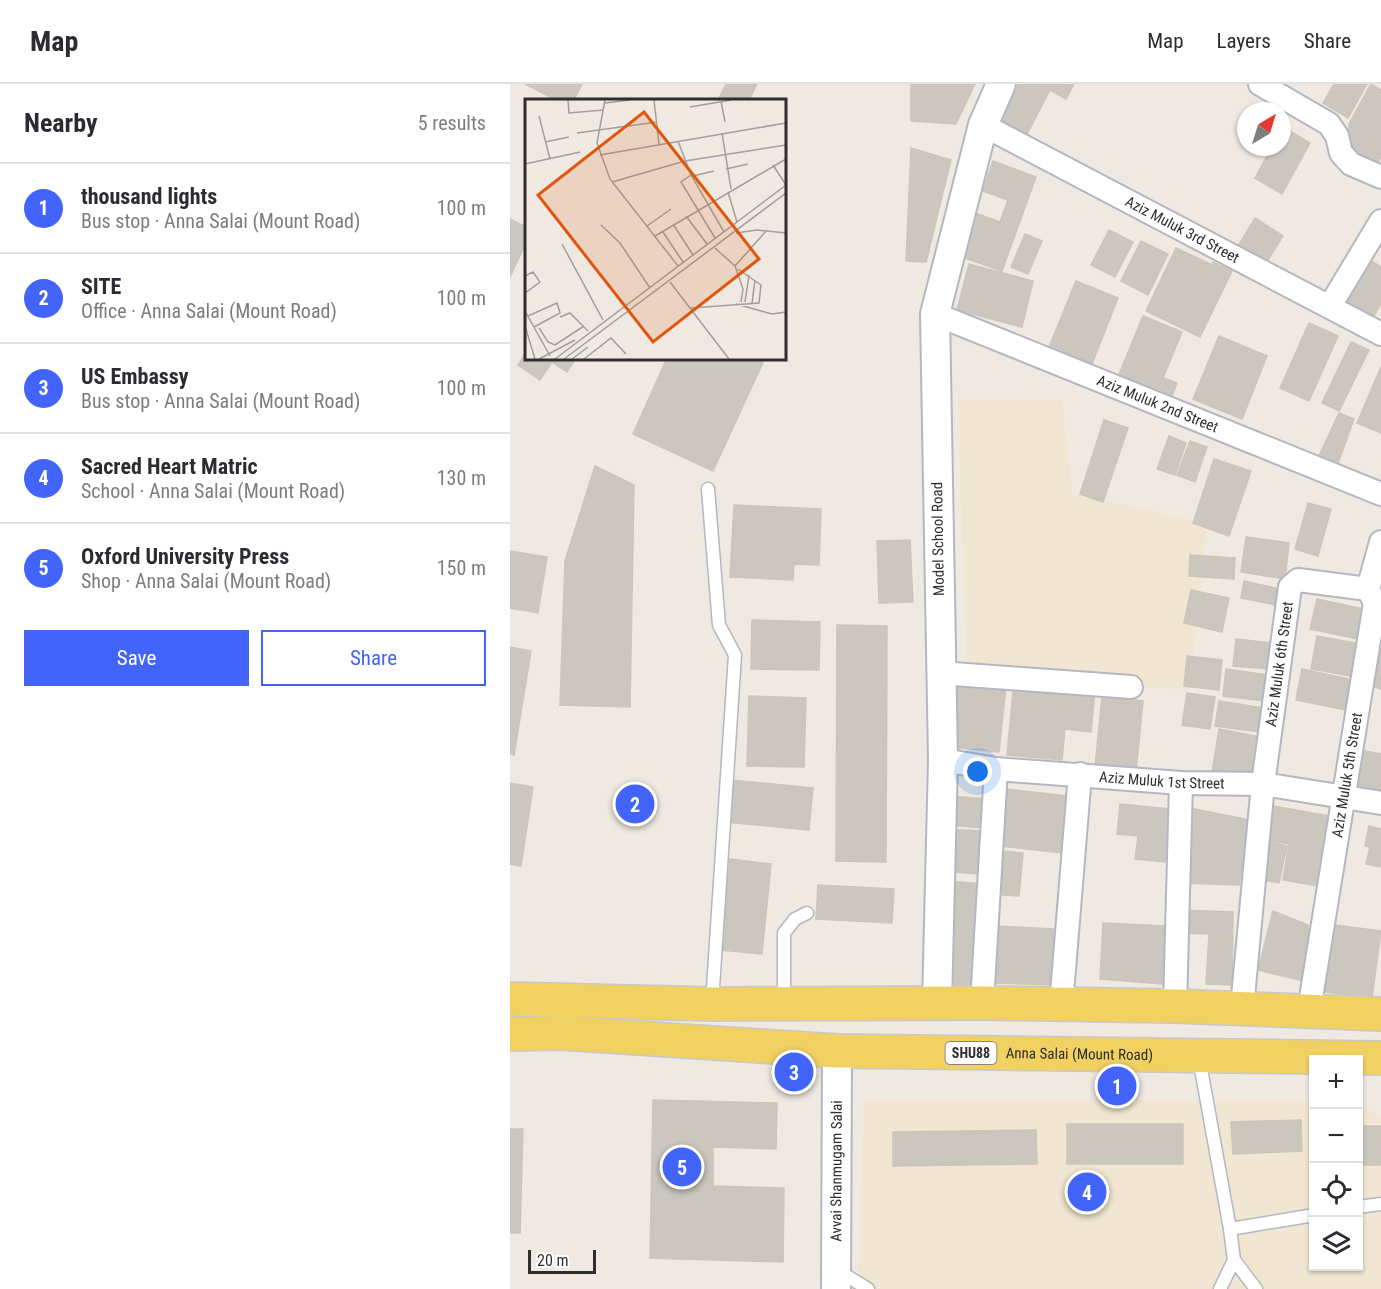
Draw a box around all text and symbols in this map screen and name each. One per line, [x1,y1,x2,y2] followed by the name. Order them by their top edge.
[30,25,78,58] text: Map
[1147,29,1184,53] text: Map
[1217,29,1271,53] text: Layers
[1304,29,1351,53] text: Share
[525,99,786,360] inset map
[1237,102,1291,156] north arrow
[24,108,98,138] text: Nearby
[418,111,486,135] text: 5 results
[81,184,217,209] text: thousand lights
[1122,192,1242,267] street label: Aziz Muluk 3rd Street
[38,196,49,220] text: 1
[437,196,486,220] text: 100 m
[81,209,360,233] text: Bus stop · Anna Salai (Mount Road)
[81,274,121,299] text: SITE
[38,286,49,310] text: 2
[437,286,486,310] text: 100 m
[81,299,337,323] text: Office · Anna Salai (Mount Road)
[81,364,189,389] text: US Embassy
[1094,371,1221,436] street label: Aziz Muluk 2nd Street
[38,376,49,400] text: 3
[437,376,486,400] text: 100 m
[81,389,360,413] text: Bus stop · Anna Salai (Mount Road)
[81,454,258,479] text: Sacred Heart Matric
[38,466,49,490] text: 4
[437,466,486,490] text: 130 m
[81,479,345,503] text: School · Anna Salai (Mount Road)
[928,482,948,596] street label: Model School Road
[81,544,289,569] text: Oxford University Press
[38,556,49,580] text: 5
[437,556,486,580] text: 150 m
[81,569,331,593] text: Shop · Anna Salai (Mount Road)
[1262,600,1297,728] street label: Aziz Muluk 6th Street
[24,630,249,686] button: Save
[261,630,486,686] button: Share
[1328,711,1366,839] street label: Aziz Muluk 5th Street
[963,757,992,786] your location
[1098,768,1225,793] street label: Aziz Muluk 1st Street
[616,782,654,826] pin: 2
[946,1042,996,1064] road number: SHU88
[1006,1044,1153,1064] street label: Anna Salai (Mount Road)
[774,1050,814,1094] pin: 3
[1309,1055,1363,1271] map controls
[1309,1055,1363,1109] button: +
[1098,1064,1136,1108] pin: 1
[827,1100,846,1242] street label: Avvai Shanmugam Salai
[1309,1109,1363,1163] button: −
[662,1144,702,1190] pin: 5
[1309,1163,1363,1217] button: locate
[1068,1170,1106,1214] pin: 4
[1309,1217,1363,1271] button: layers
[528,1247,596,1274] scale bar
[537,1251,569,1270] text: 20 m

